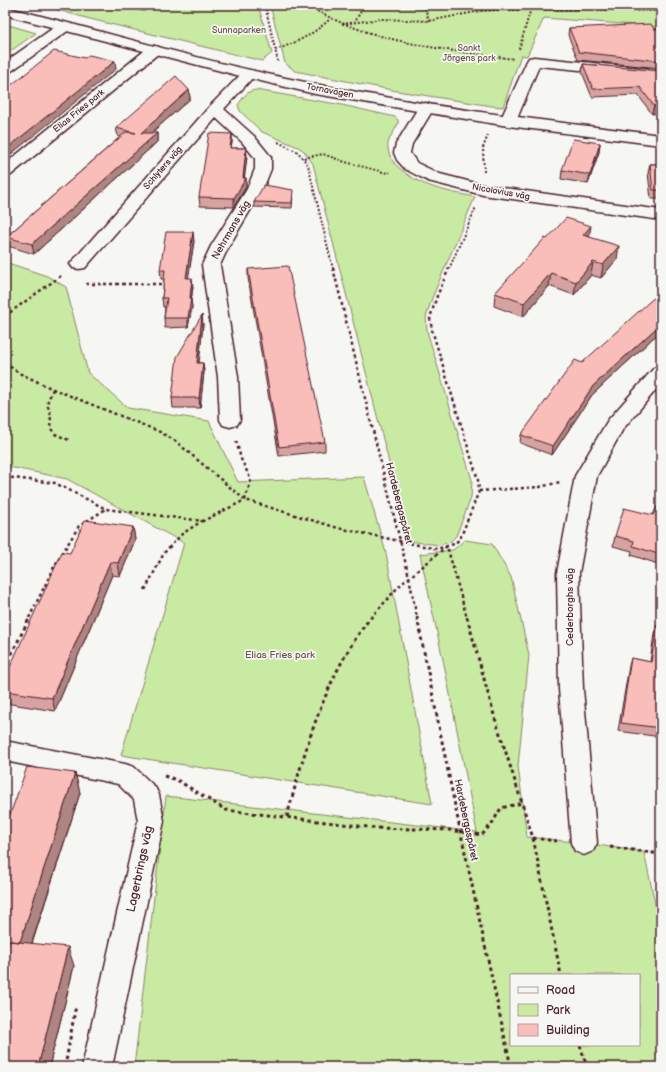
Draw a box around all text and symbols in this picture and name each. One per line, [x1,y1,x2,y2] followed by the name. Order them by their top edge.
[212,25,266,36] park label: Sunnaparken
[442,43,496,64] park label: Sankt Jörgens park
[305,81,355,101] street label: Tornavägen
[51,87,107,135] street label: Elias Fries park
[141,144,185,192] street label: Schlyters väg
[471,181,531,203] street label: Nicolovius väg
[209,198,253,262] street label: Nehrmans väg
[383,461,415,545] street label: Hardebergaspåret
[564,568,576,646] street label: Cederborghs väg
[245,649,315,661] park label: Elias Fries park
[451,778,481,862] street label: Hardebergaspåret
[124,824,156,914] street label: Lagerbrings väg
[510,974,640,1046] legend
[546,983,575,998] text: Road
[546,1003,570,1018] text: Park
[546,1023,590,1038] text: Building

